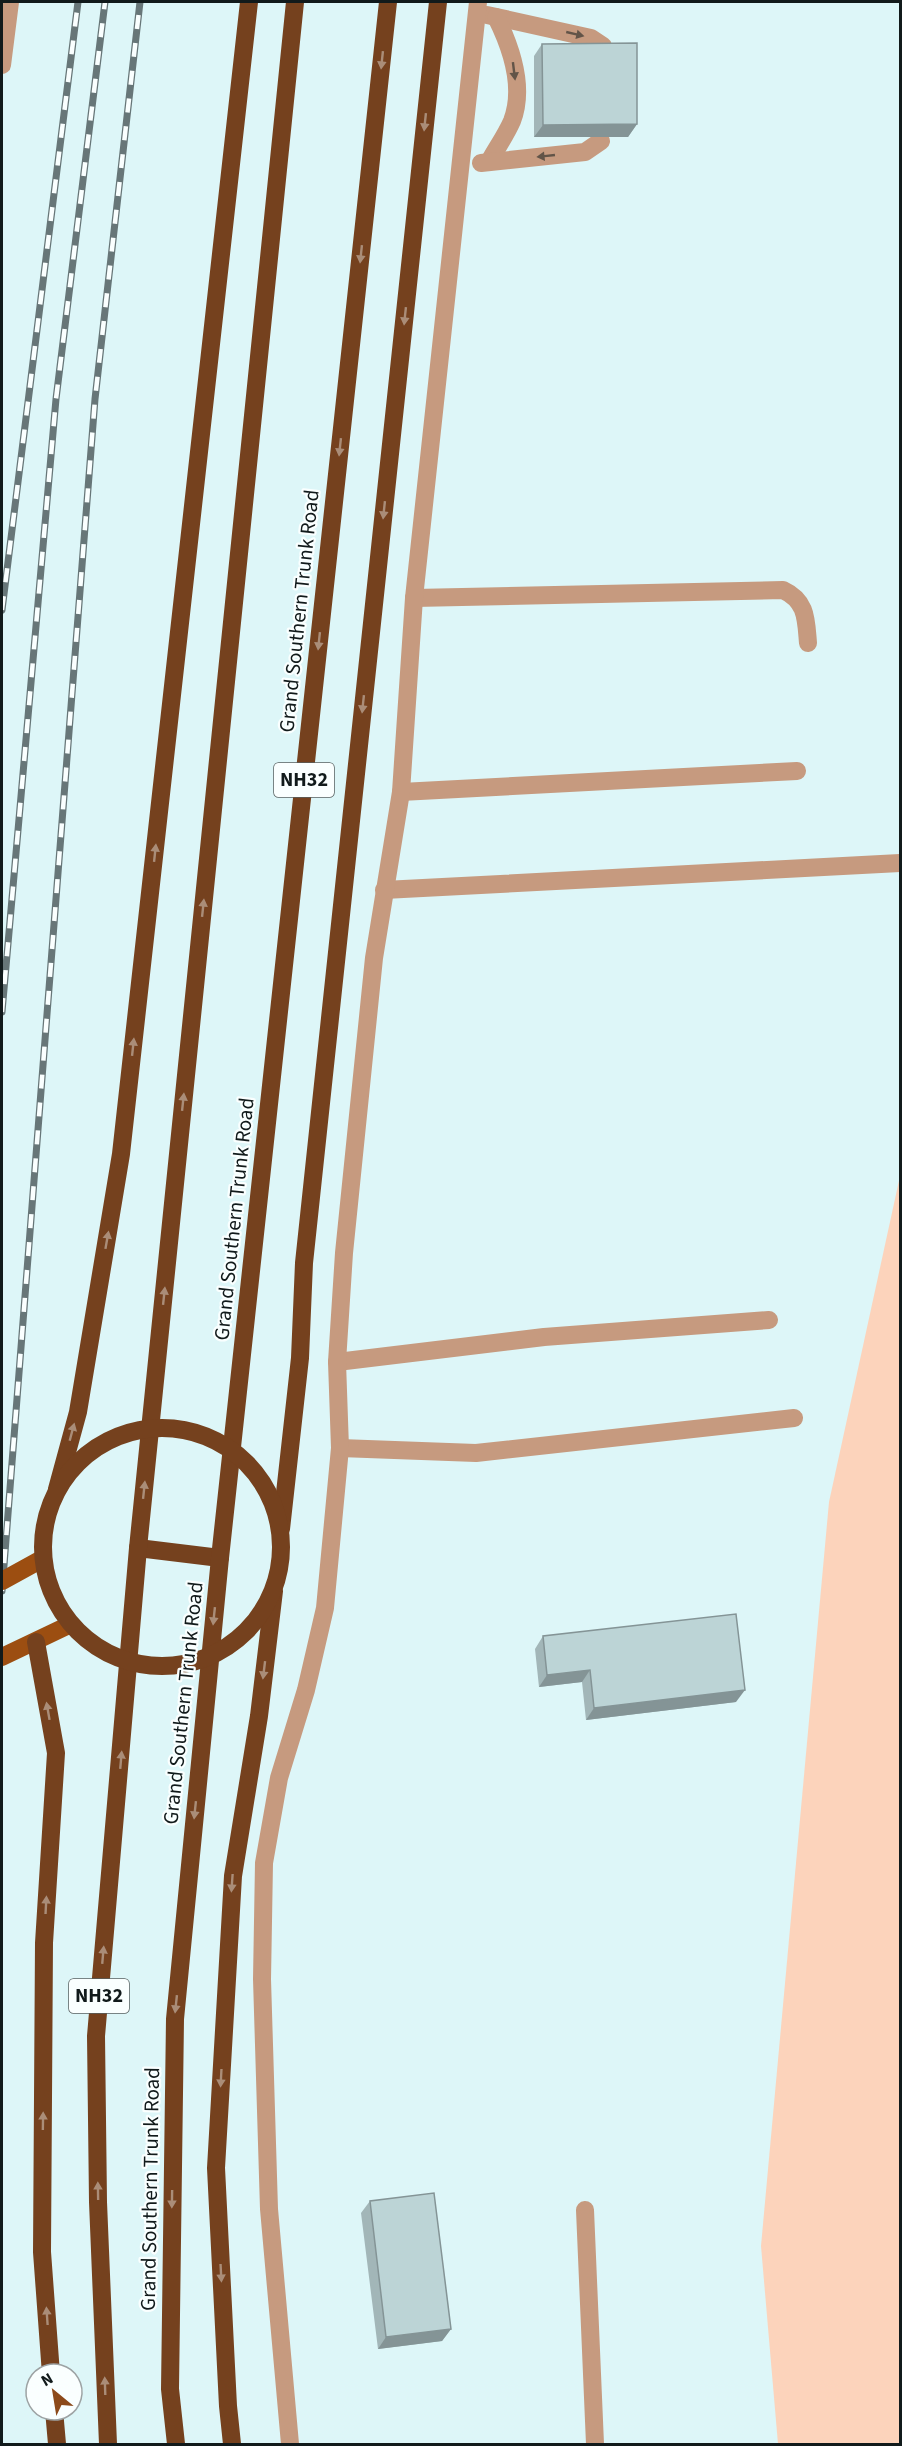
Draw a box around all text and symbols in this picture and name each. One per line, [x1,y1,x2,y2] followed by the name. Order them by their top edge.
[565,30,584,40] one-way arrow
[377,50,387,69] one-way arrow
[509,62,519,81] one-way arrow
[421,113,430,132] one-way arrow
[537,151,556,161] one-way arrow
[356,244,366,263] one-way arrow
[400,307,410,326] one-way arrow
[335,438,345,457] one-way arrow
[271,488,327,734] street label: Grand Southern Trunk Road
[379,501,389,520] one-way arrow
[314,632,324,651] one-way arrow
[358,695,368,714] one-way arrow
[274,763,334,797] road number: NH32
[150,844,159,863] one-way arrow
[198,899,208,918] one-way arrow
[128,1038,138,1057] one-way arrow
[178,1093,188,1112] one-way arrow
[206,1096,262,1342] street label: Grand Southern Trunk Road
[103,1231,112,1250] one-way arrow
[159,1287,169,1306] one-way arrow
[68,1423,78,1441] one-way arrow
[139,1481,149,1500] one-way arrow
[155,1580,211,1826] street label: Grand Southern Trunk Road
[209,1607,219,1626] one-way arrow
[260,1661,269,1680] one-way arrow
[43,1701,52,1720] one-way arrow
[116,1751,125,1770] one-way arrow
[190,1801,200,1820] one-way arrow
[227,1874,237,1893] one-way arrow
[42,1895,51,1914] one-way arrow
[98,1945,108,1964] one-way arrow
[69,1979,129,2013] road number: NH32
[171,1995,181,2014] one-way arrow
[133,2067,167,2311] street label: Grand Southern Trunk Road
[216,2069,226,2088] one-way arrow
[38,2111,48,2130] one-way arrow
[93,2182,103,2201] one-way arrow
[167,2190,177,2209] one-way arrow
[217,2263,226,2282] one-way arrow
[42,2306,51,2325] one-way arrow
[24,2362,84,2422] north arrow
[37,2368,57,2392] text: N
[100,2377,109,2396] one-way arrow

